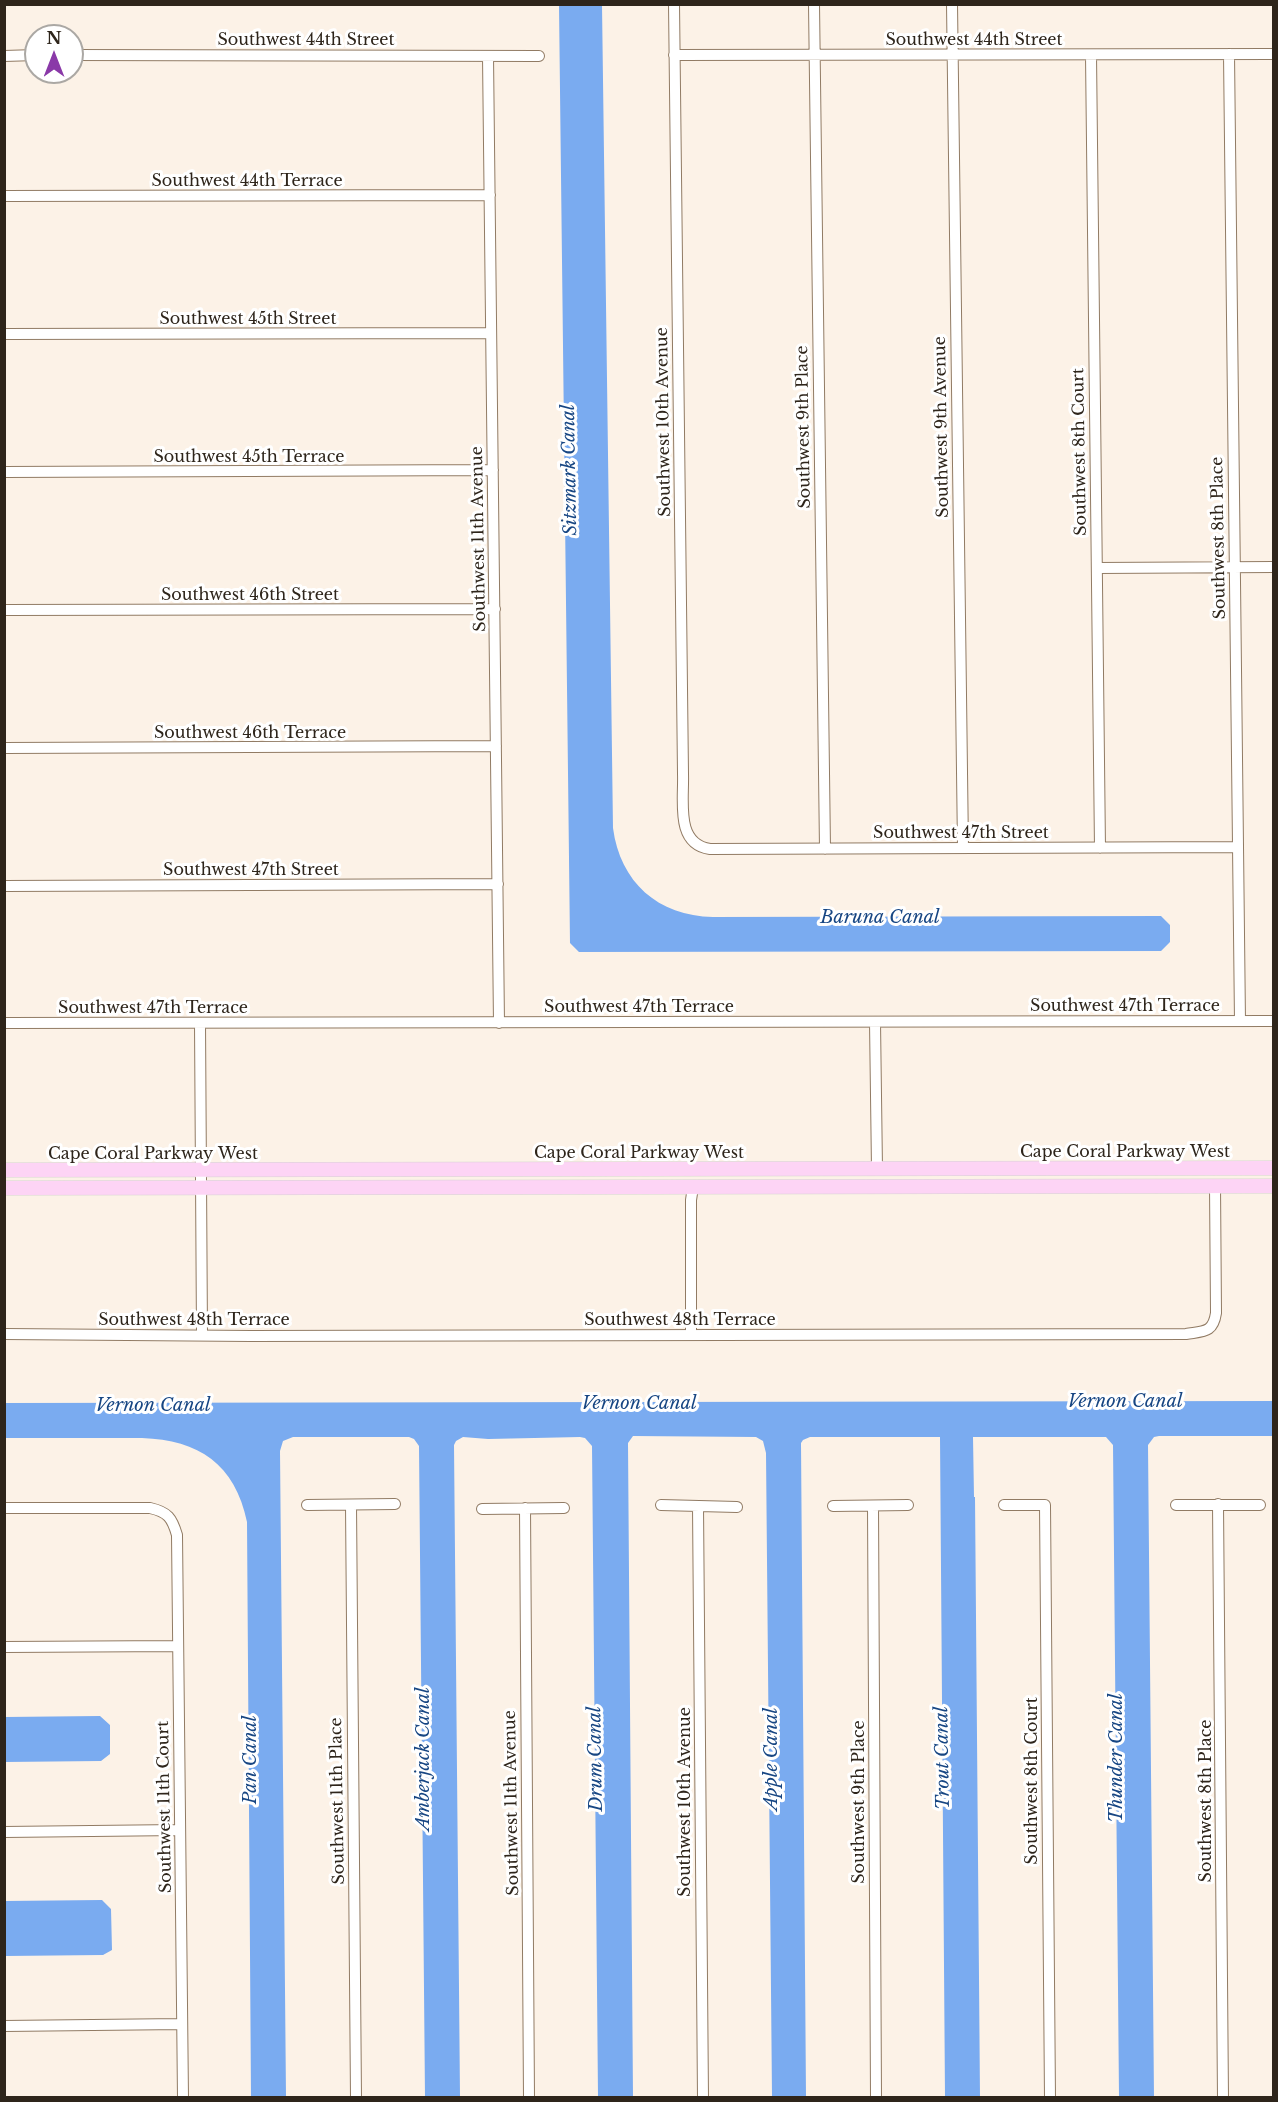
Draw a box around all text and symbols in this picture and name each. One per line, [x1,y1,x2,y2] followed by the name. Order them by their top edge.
[24,24,84,84] north arrow
[46,28,62,48] text: N
[217,30,395,50] street label: Southwest 44th Street
[885,30,1063,50] street label: Southwest 44th Street
[151,171,343,191] street label: Southwest 44th Terrace
[160,309,336,329] street label: Southwest 45th Street
[653,327,675,517] street label: Southwest 10th Avenue
[931,336,953,518] street label: Southwest 9th Avenue
[793,345,815,509] street label: Southwest 9th Place
[1069,368,1091,536] street label: Southwest 8th Court
[558,404,582,536] water label: Sitzmark Canal
[468,446,490,632] street label: Southwest 11th Avenue
[154,447,344,467] street label: Southwest 45th Terrace
[1208,456,1230,620] street label: Southwest 8th Place
[161,585,339,605] street label: Southwest 46th Street
[154,723,346,743] street label: Southwest 46th Terrace
[873,823,1049,843] street label: Southwest 47th Street
[163,860,339,880] street label: Southwest 47th Street
[820,907,940,929] water label: Baruna Canal
[1030,996,1220,1016] street label: Southwest 47th Terrace
[544,997,734,1017] street label: Southwest 47th Terrace
[58,998,248,1018] street label: Southwest 47th Terrace
[1020,1142,1230,1162] street label: Cape Coral Parkway West
[534,1143,744,1163] street label: Cape Coral Parkway West
[48,1144,258,1164] street label: Cape Coral Parkway West
[98,1310,290,1330] street label: Southwest 48th Terrace
[584,1310,776,1330] street label: Southwest 48th Terrace
[1067,1391,1183,1413] water label: Vernon Canal
[581,1393,697,1415] water label: Vernon Canal
[95,1395,211,1417] water label: Vernon Canal
[413,1687,435,1831] water label: Amberjack Canal
[1106,1694,1128,1822] water label: Thunder Canal
[1022,1697,1042,1865] street label: Southwest 8th Court
[584,1706,608,1812] water label: Drum Canal
[931,1706,955,1810] water label: Trout Canal
[675,1707,695,1897] street label: Southwest 10th Avenue
[761,1708,783,1810] water label: Apple Canal
[501,1710,523,1896] street label: Southwest 11th Avenue
[240,1716,262,1804] water label: Pan Canal
[327,1717,349,1885] street label: Southwest 11th Place
[849,1720,869,1884] street label: Southwest 9th Place
[1196,1720,1216,1882] street label: Southwest 8th Place
[154,1721,176,1893] street label: Southwest 11th Court

